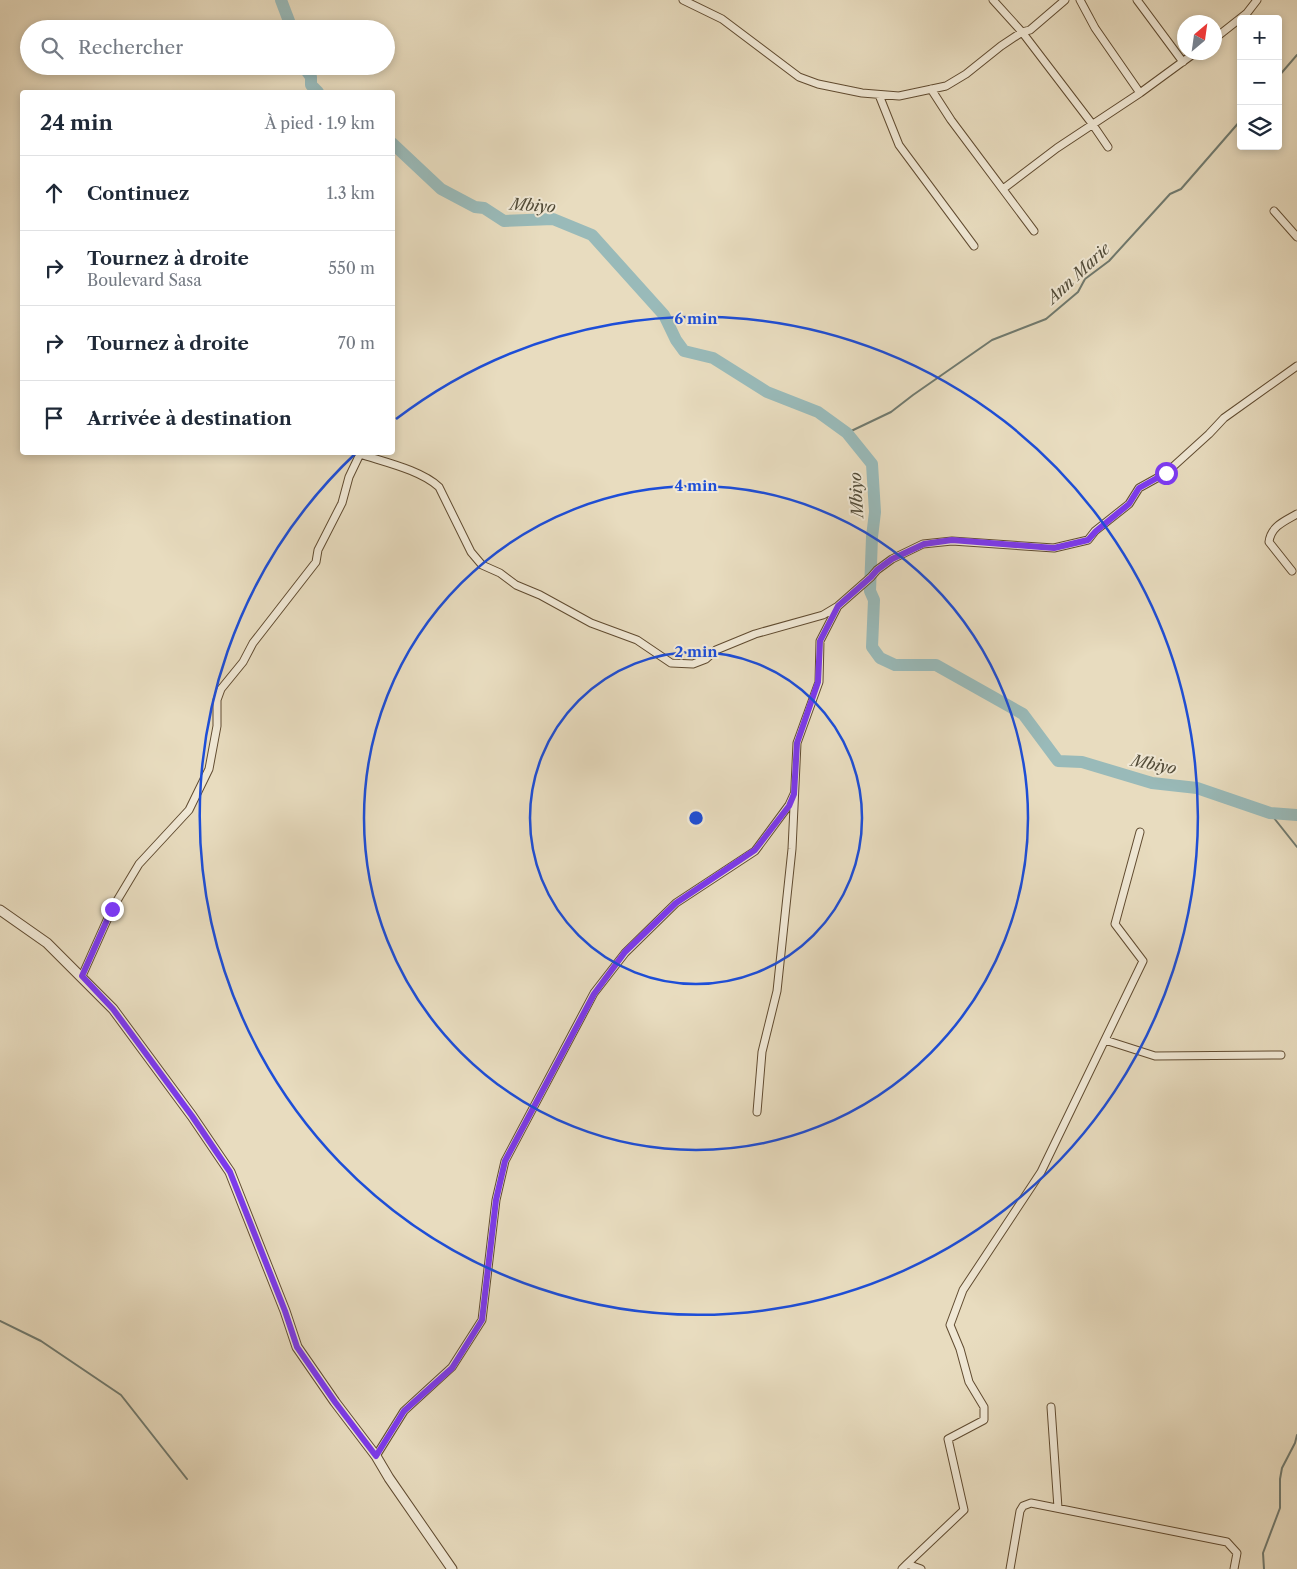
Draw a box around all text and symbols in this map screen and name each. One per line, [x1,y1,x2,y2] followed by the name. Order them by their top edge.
[1177,15,1222,60] north arrow
[1237,15,1282,150] map controls
[1237,15,1282,60] button: +
[20,20,395,75] search box
[38,34,66,62] icon: search
[78,36,183,59] text: Rechercher
[1237,60,1282,105] button: −
[1237,105,1282,150] button: layers
[40,110,113,135] text: 24 min
[265,113,375,133] text: À pied · 1.9 km
[40,179,68,207] icon: ahead
[87,182,189,205] text: Continuez
[327,183,375,203] text: 1.3 km
[508,193,556,217] water label: Mbiyo
[1040,238,1115,309] water label: Ann Marie
[87,247,249,270] text: Tournez à droite
[40,254,68,282] icon: right
[328,258,375,278] text: 550 m
[87,270,202,290] text: Boulevard Sasa
[674,309,718,328] text: 6 min
[40,329,68,357] icon: right
[87,332,249,355] text: Tournez à droite
[338,333,375,353] text: 70 m
[40,404,68,432] icon: arrive
[87,407,292,430] text: Arrivée à destination
[1155,462,1178,485] route start
[845,472,867,520] water label: Mbiyo
[674,476,718,495] text: 4 min
[674,642,718,661] text: 2 min
[1128,749,1178,778] water label: Mbiyo
[687,809,705,827] centre of rings
[101,898,124,921] route end

